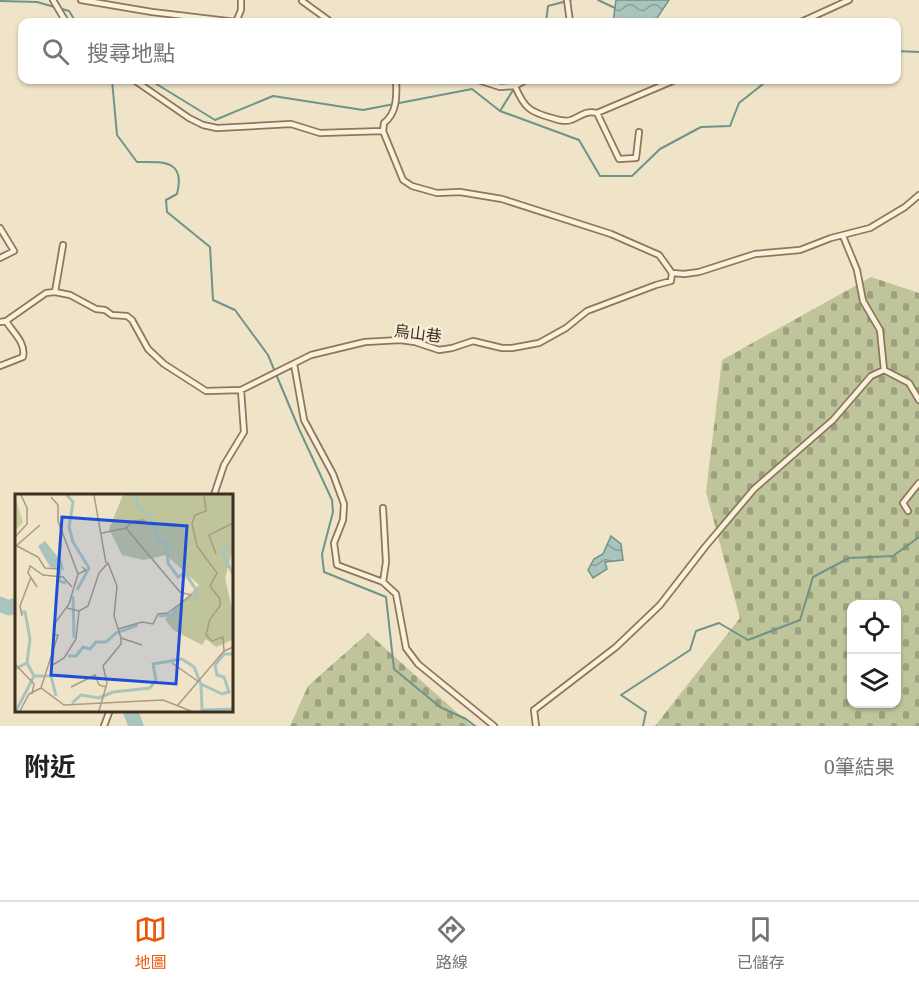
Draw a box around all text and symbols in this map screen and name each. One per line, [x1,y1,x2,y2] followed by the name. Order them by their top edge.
[18,18,901,84] search box
[39,35,72,68] icon: search
[87,37,175,67] text: 搜尋地點
[393,319,443,347] street label: 烏山巷
[15,494,232,711] inset map
[847,600,901,708] map controls
[847,600,901,654] button: locate
[847,654,901,708] button: layers
[24,748,76,784] text: 附近
[824,753,895,780] text: 0筆結果
[134,913,167,973] tab: 地圖
[435,913,468,973] tab: 路線
[737,913,785,973] tab: 已儲存

